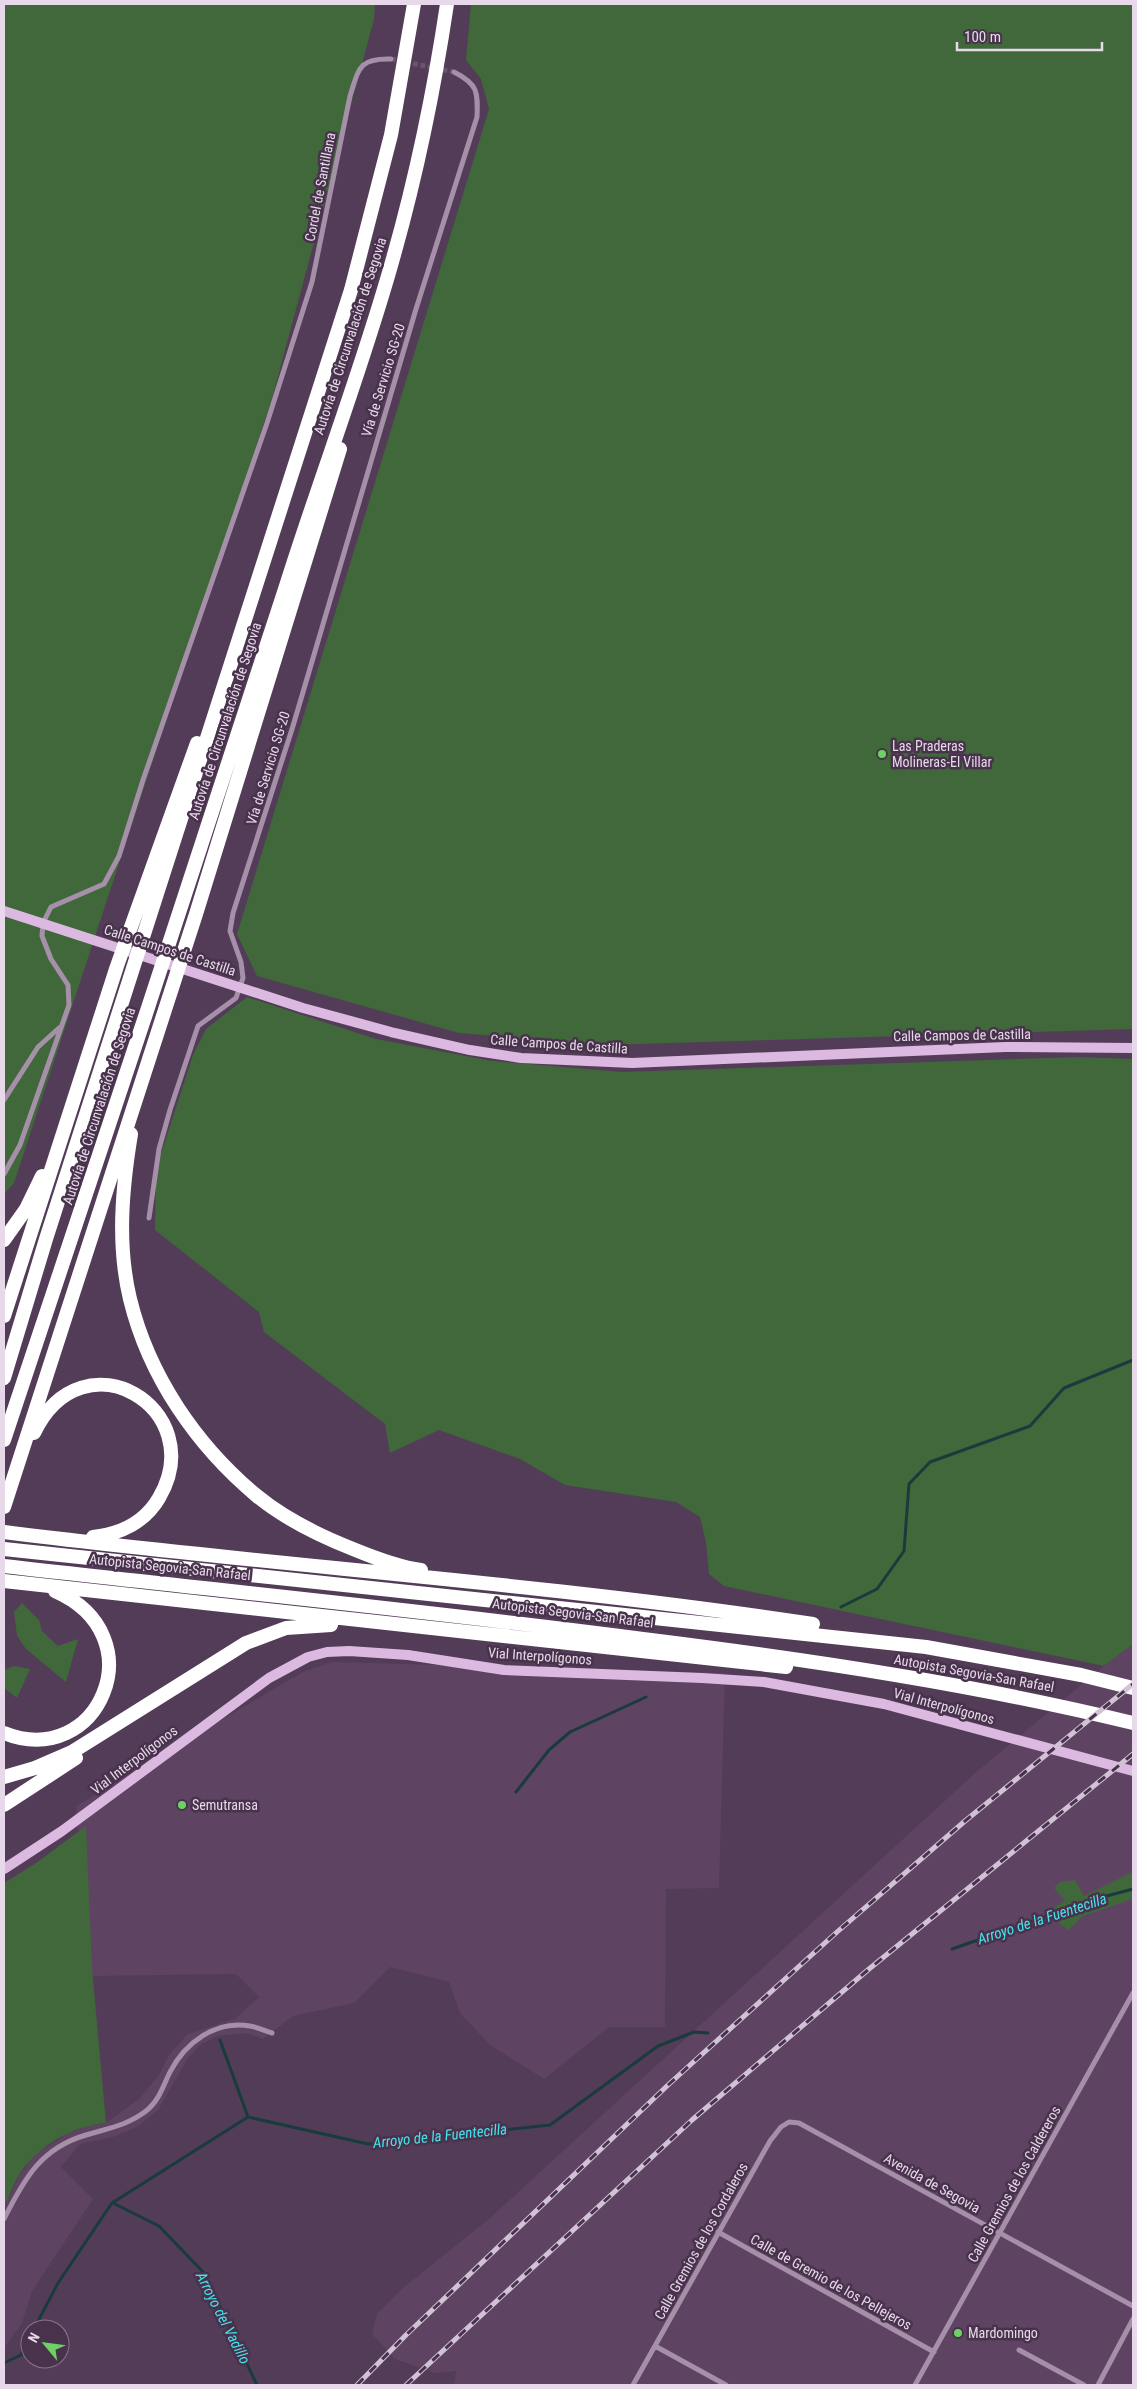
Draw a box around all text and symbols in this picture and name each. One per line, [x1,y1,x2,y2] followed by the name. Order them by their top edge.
[957,20,1102,52] scale bar
[964,28,1001,46] text: 100 m
[302,131,338,243] street label: Cordel de Santillana
[310,235,390,437] street label: Autovía de Circunvalación de Segovia
[358,321,408,439] street label: Vía de Servicio SG-20
[185,620,265,822] street label: Autovía de Circunvalación de Segovia
[243,709,293,827] street label: Vía de Servicio SG-20
[892,738,992,770] place label: Las Praderas Molineras-El Villar
[876,748,888,760] marker: Las Praderas Molineras-El Villar
[102,921,238,979] street label: Calle Campos de Castilla
[59,1005,139,1207] street label: Autovía de Circunvalación de Segovia
[893,1026,1031,1044] street label: Calle Campos de Castilla
[490,1031,628,1057] street label: Calle Campos de Castilla
[88,1551,252,1583] street label: Autopista Segovia-San Rafael
[491,1595,655,1631] street label: Autopista Segovia-San Rafael
[488,1644,592,1668] street label: Vial Interpolígonos
[893,1651,1055,1695] street label: Autopista Segovia-San Rafael
[892,1685,996,1727] street label: Vial Interpolígonos
[88,1722,180,1798] street label: Vial Interpolígonos
[192,1797,258,1813] place label: Semutransa
[176,1799,188,1811] marker: Semutransa
[974,1890,1109,1949] water label: Arroyo de la Fuentecilla
[964,2103,1064,2265] street label: Calle Gremios de los Caldereros
[371,2120,508,2152] water label: Arroyo de la Fuentecilla
[881,2150,983,2216] street label: Avenida de Segovia
[651,2160,751,2322] street label: Calle Gremios de los Cordaleros
[748,2231,914,2333] street label: Calle de Gremio de los Pellejeros
[192,2268,254,2367] water label: Arroyo del Vadillo
[20,2319,70,2369] north arrow
[968,2325,1038,2341] place label: Mardomingo
[952,2327,964,2339] marker: Mardomingo
[25,2330,43,2345] text: N

